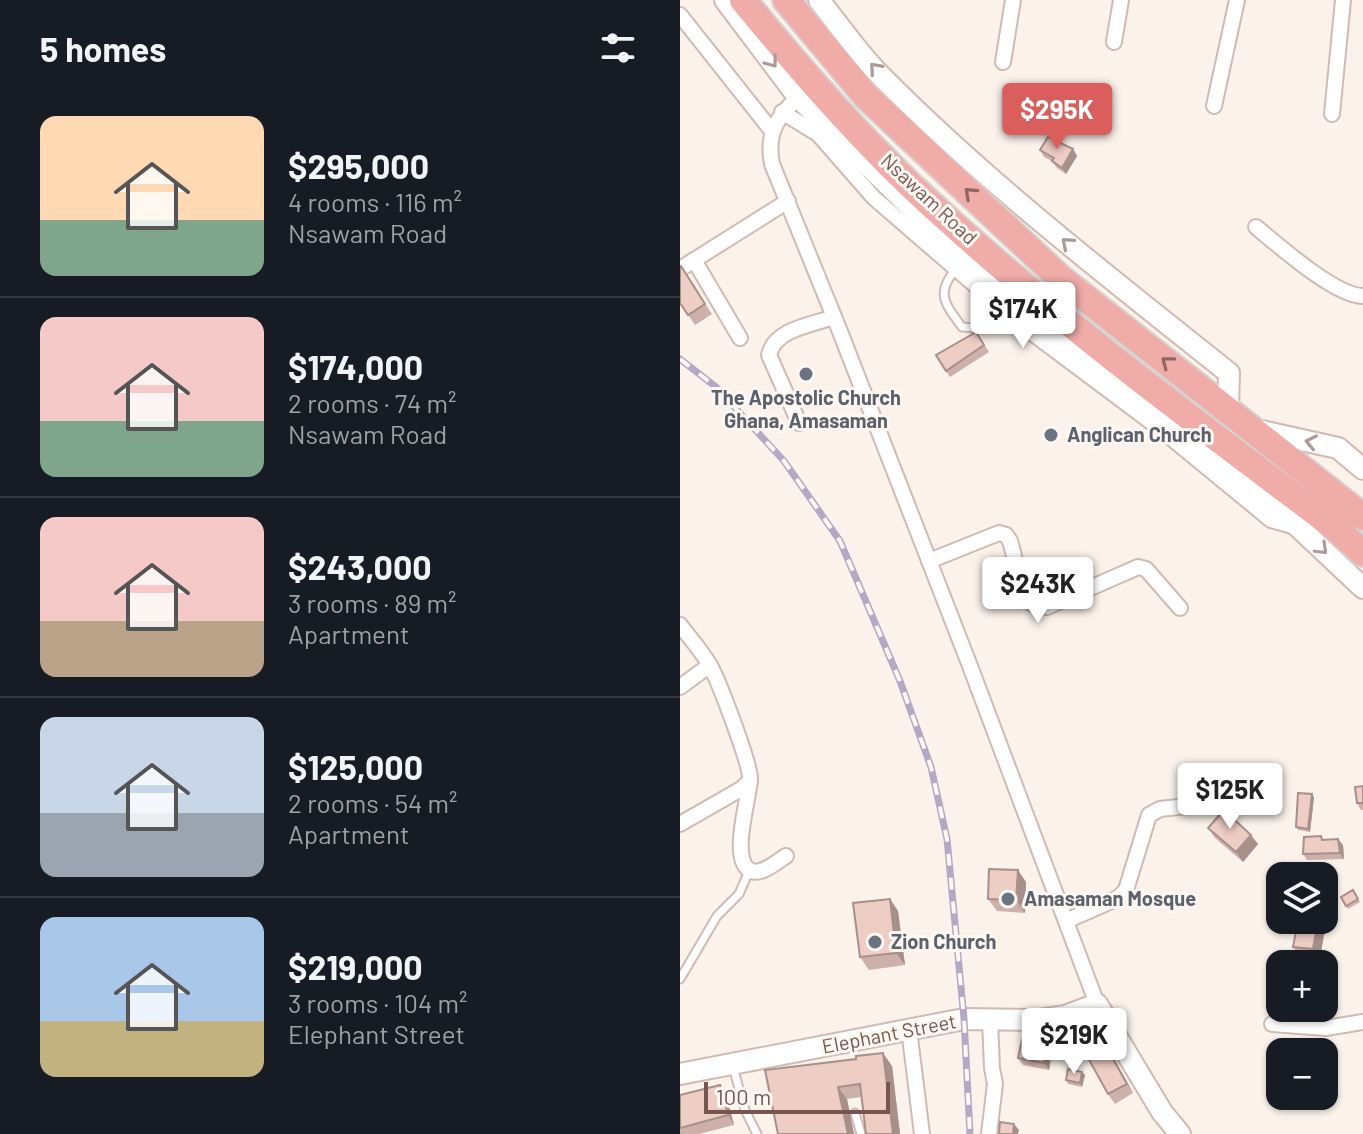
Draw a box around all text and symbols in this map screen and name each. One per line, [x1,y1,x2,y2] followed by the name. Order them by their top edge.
[596,26,640,70] icon: filters
[40,28,166,69] text: 5 homes
[763,53,777,68] one-way arrow
[870,62,884,77] one-way arrow
[1001,83,1113,151] pin: $295K
[1020,93,1094,124] text: $295K
[288,145,429,186] text: $295,000
[104,148,200,244] icon: home
[877,148,983,249] street label: Nsawam Road
[288,186,462,217] text: 4 rooms · 116 m²
[965,188,979,203] one-way arrow
[288,217,447,248] text: Nsawam Road
[1061,238,1076,253] one-way arrow
[967,282,1079,350] pin: $174K
[989,292,1057,323] text: $174K
[288,346,423,387] text: $174,000
[104,349,200,445] icon: home
[1161,358,1176,372] one-way arrow
[797,365,815,383] marker: The Apostolic Church Ghana, Amasaman
[711,385,901,432] place label: The Apostolic Church Ghana, Amasaman
[288,387,456,418] text: 2 rooms · 74 m²
[288,418,447,449] text: Nsawam Road
[1067,422,1212,446] place label: Anglican Church
[1042,426,1060,444] marker: Anglican Church
[1305,434,1319,451] one-way arrow
[1312,540,1327,554] one-way arrow
[288,546,432,587] text: $243,000
[104,549,200,645] icon: home
[982,557,1094,625] pin: $243K
[1000,567,1076,598] text: $243K
[288,587,456,618] text: 3 rooms · 89 m²
[288,618,409,649] text: Apartment
[288,746,423,787] text: $125,000
[104,749,200,845] icon: home
[1174,763,1286,831] pin: $125K
[1196,773,1264,804] text: $125K
[288,787,458,818] text: 2 rooms · 54 m²
[288,818,409,849] text: Apartment
[1266,862,1338,1110] map controls
[1266,862,1338,934] button: layers
[1024,886,1196,910] place label: Amasaman Mosque
[999,890,1017,908] marker: Amasaman Mosque
[891,929,996,953] place label: Zion Church
[866,933,884,951] marker: Zion Church
[288,946,423,987] text: $219,000
[104,949,200,1045] icon: home
[1266,950,1338,1022] button: +
[288,987,467,1018] text: 3 rooms · 104 m²
[820,1008,958,1058] street label: Elephant Street
[1018,1008,1130,1076] pin: $219K
[288,1018,465,1049] text: Elephant Street
[1040,1018,1108,1049] text: $219K
[1266,1038,1338,1110] button: −
[704,1078,890,1114] scale bar
[716,1083,771,1109] text: 100 m

